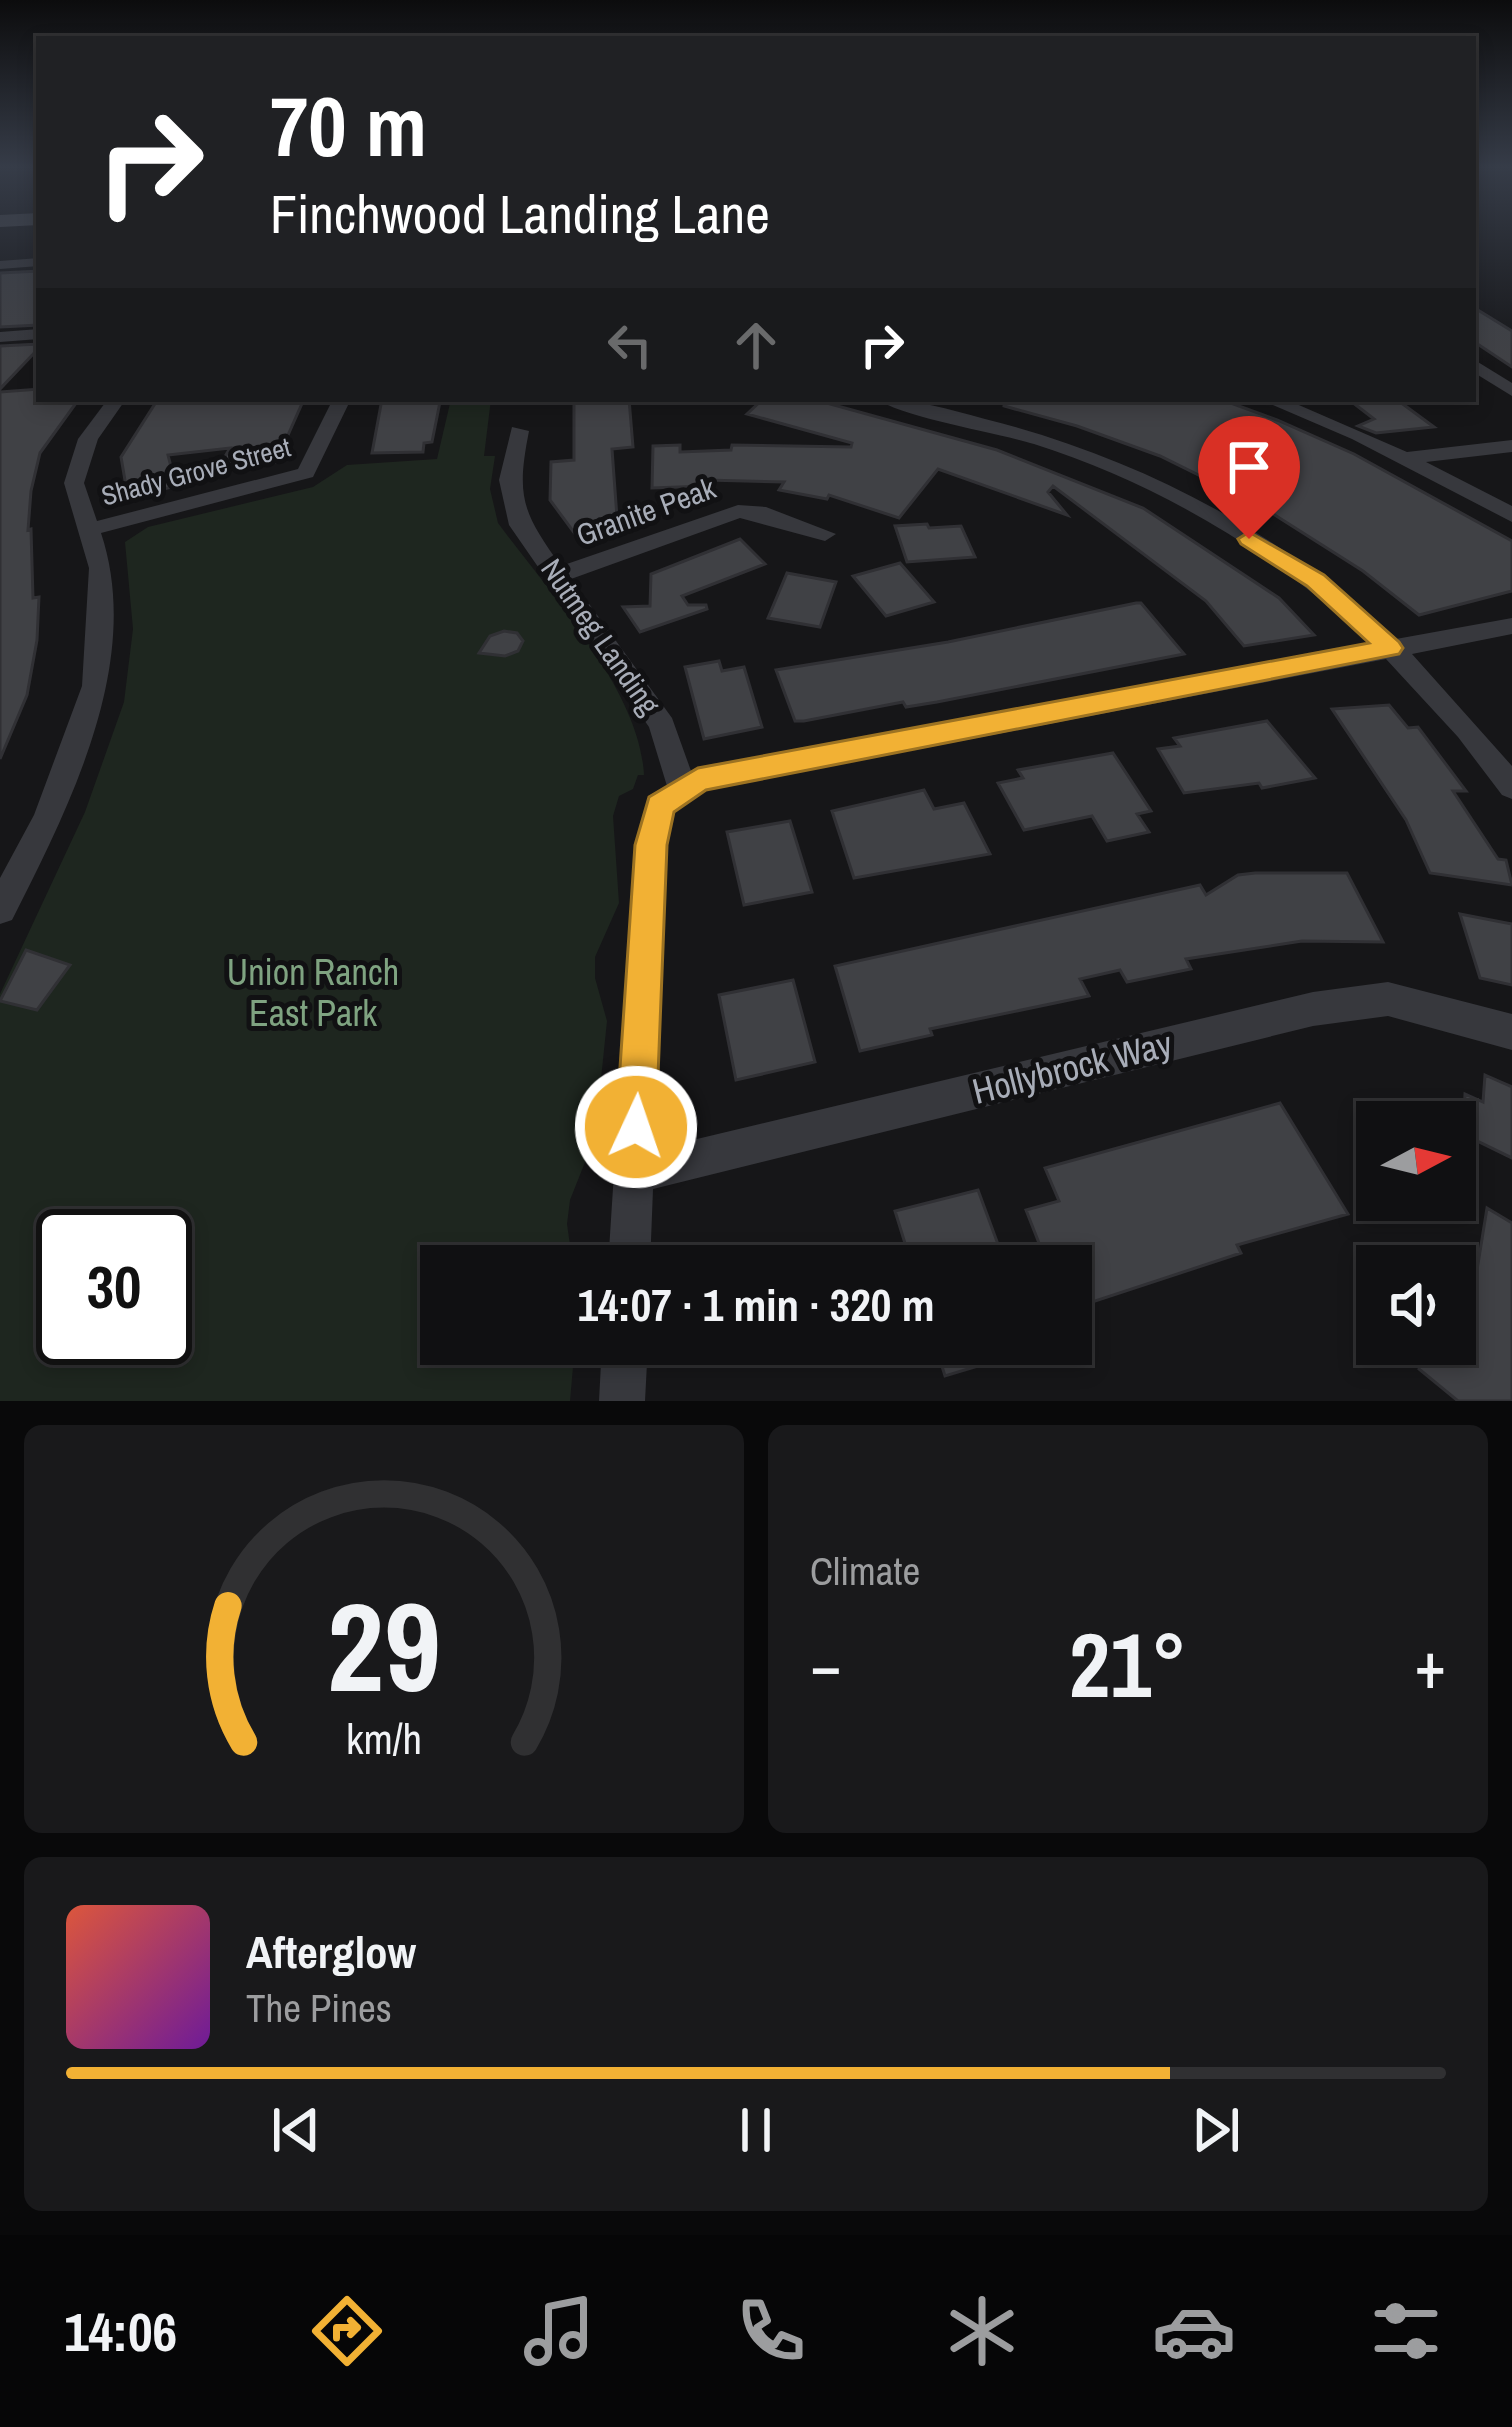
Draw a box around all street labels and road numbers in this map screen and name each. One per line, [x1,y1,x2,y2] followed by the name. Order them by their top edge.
[97,428,294,514] street label: Shady Grove Street
[571,467,721,555] street label: Granite Peak
[532,550,670,723] street label: Nutmeg Landing
[967,1019,1177,1115] street label: Hollybrock Way

